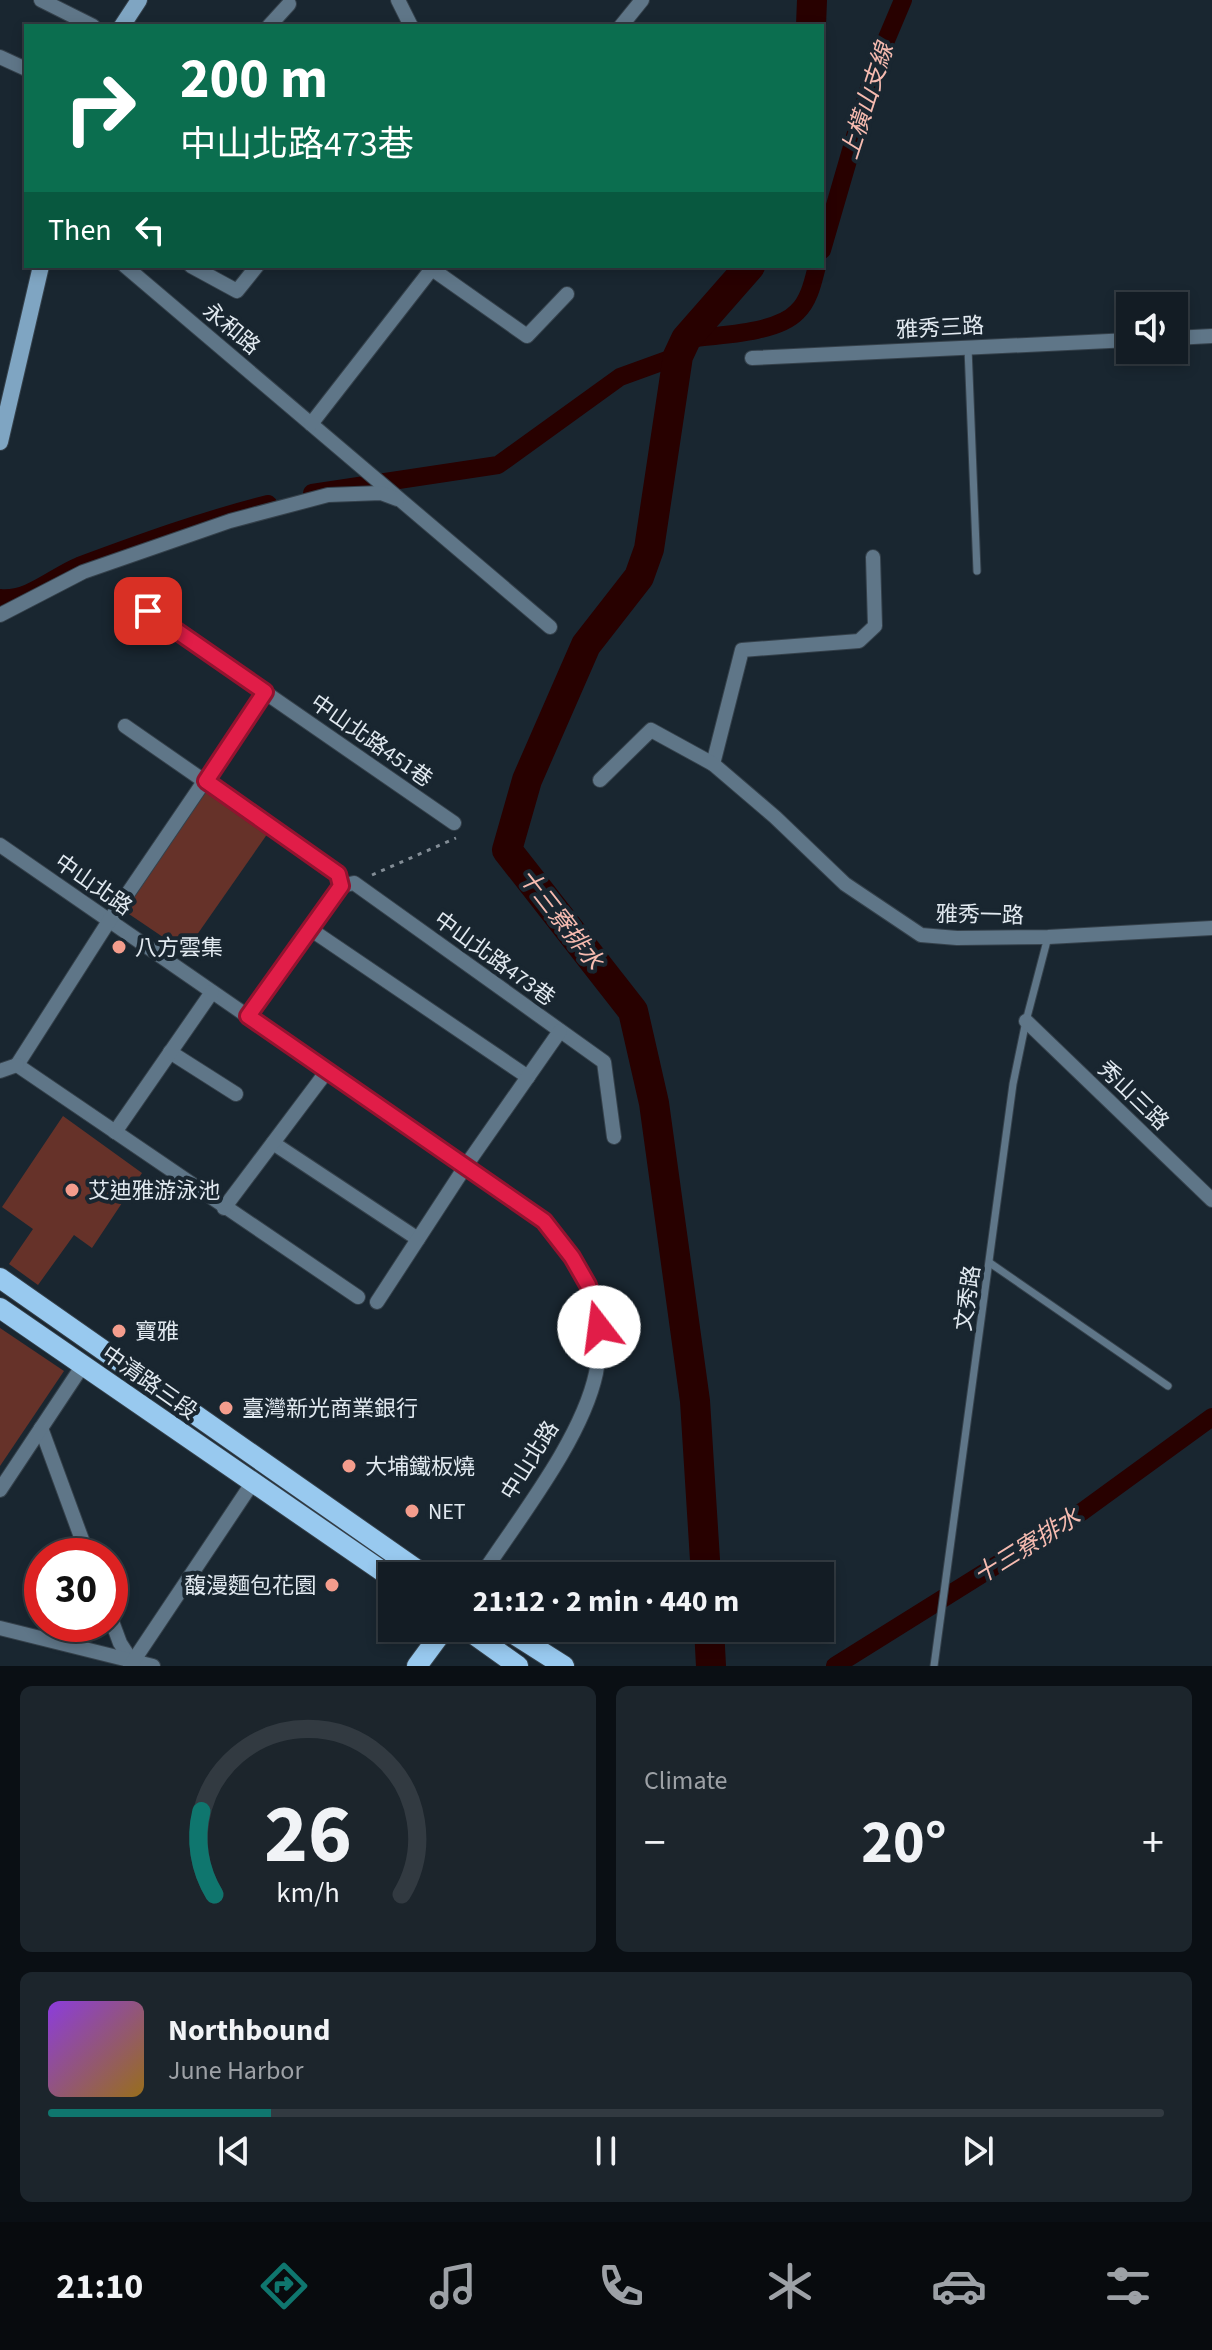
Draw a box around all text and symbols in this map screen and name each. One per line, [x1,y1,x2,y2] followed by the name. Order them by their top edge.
[832,36,904,164] water label: 上橫山支線
[180,40,328,119] text: 200 m
[48,56,152,160] icon: right
[180,119,414,170] text: 中山北路473巷
[128,208,172,252] icon: left
[48,209,112,252] text: Then
[1116,292,1188,364] map controls
[1116,292,1188,364] button: sound
[196,295,267,362] street label: 永和路
[895,310,985,346] street label: 雅秀三路
[114,577,182,645] pin
[126,589,170,633] icon: arrive
[304,687,439,795] street label: 中山北路451巷
[48,846,139,923] street label: 中山北路
[510,861,612,978] water label: 十三寮排水
[936,898,1024,932] street label: 雅秀一路
[427,904,562,1014] street label: 中山北路473巷
[135,932,223,964] place label: 八方雲集
[110,938,128,956] marker: 八方雲集
[1091,1054,1176,1138] street label: 秀山三路
[88,1175,220,1207] place label: 艾迪雅游泳池
[63,1181,81,1199] marker: 艾迪雅游泳池
[948,1263,988,1333] street label: 文秀路
[557,1285,641,1369] position arrow
[135,1316,179,1348] place label: 寶雅
[110,1322,128,1340] marker: 寶雅
[95,1338,204,1427] street label: 中清路三段
[242,1393,418,1425] place label: 臺灣新光商業銀行
[217,1399,235,1417] marker: 臺灣新光商業銀行
[493,1415,567,1506] street label: 中山北路
[365,1451,475,1483] place label: 大埔鐵板燒
[340,1457,358,1475] marker: 大埔鐵板燒
[428,1496,466,1528] place label: NET
[967,1499,1088,1593] water label: 十三寮排水
[403,1502,421,1520] marker: NET
[24,1538,128,1642] speed limit sign: 30
[184,1570,316,1602] place label: 馥漫麵包花園
[323,1576,341,1594] marker: 馥漫麵包花園
[473,1580,739,1623] text: 21:12 · 2 min · 440 m
[644,1762,728,1799] text: Climate
[264,1776,352,1894] text: 26
[861,1801,947,1886] text: 20°
[644,1812,666,1875] text: −
[1142,1812,1164,1875] text: +
[276,1873,340,1913] text: km/h
[168,2009,330,2052] text: Northbound
[168,2052,304,2089] text: June Harbor
[212,2129,256,2173] icon: previous
[584,2129,628,2173] icon: pause
[956,2129,1000,2173] icon: next
[256,2258,312,2314] icon: directions
[425,2258,481,2314] icon: music
[593,2258,649,2314] icon: phone
[762,2258,818,2314] icon: climate
[931,2258,987,2314] icon: car
[1100,2258,1156,2314] icon: filters
[56,2261,143,2312] text: 21:10

